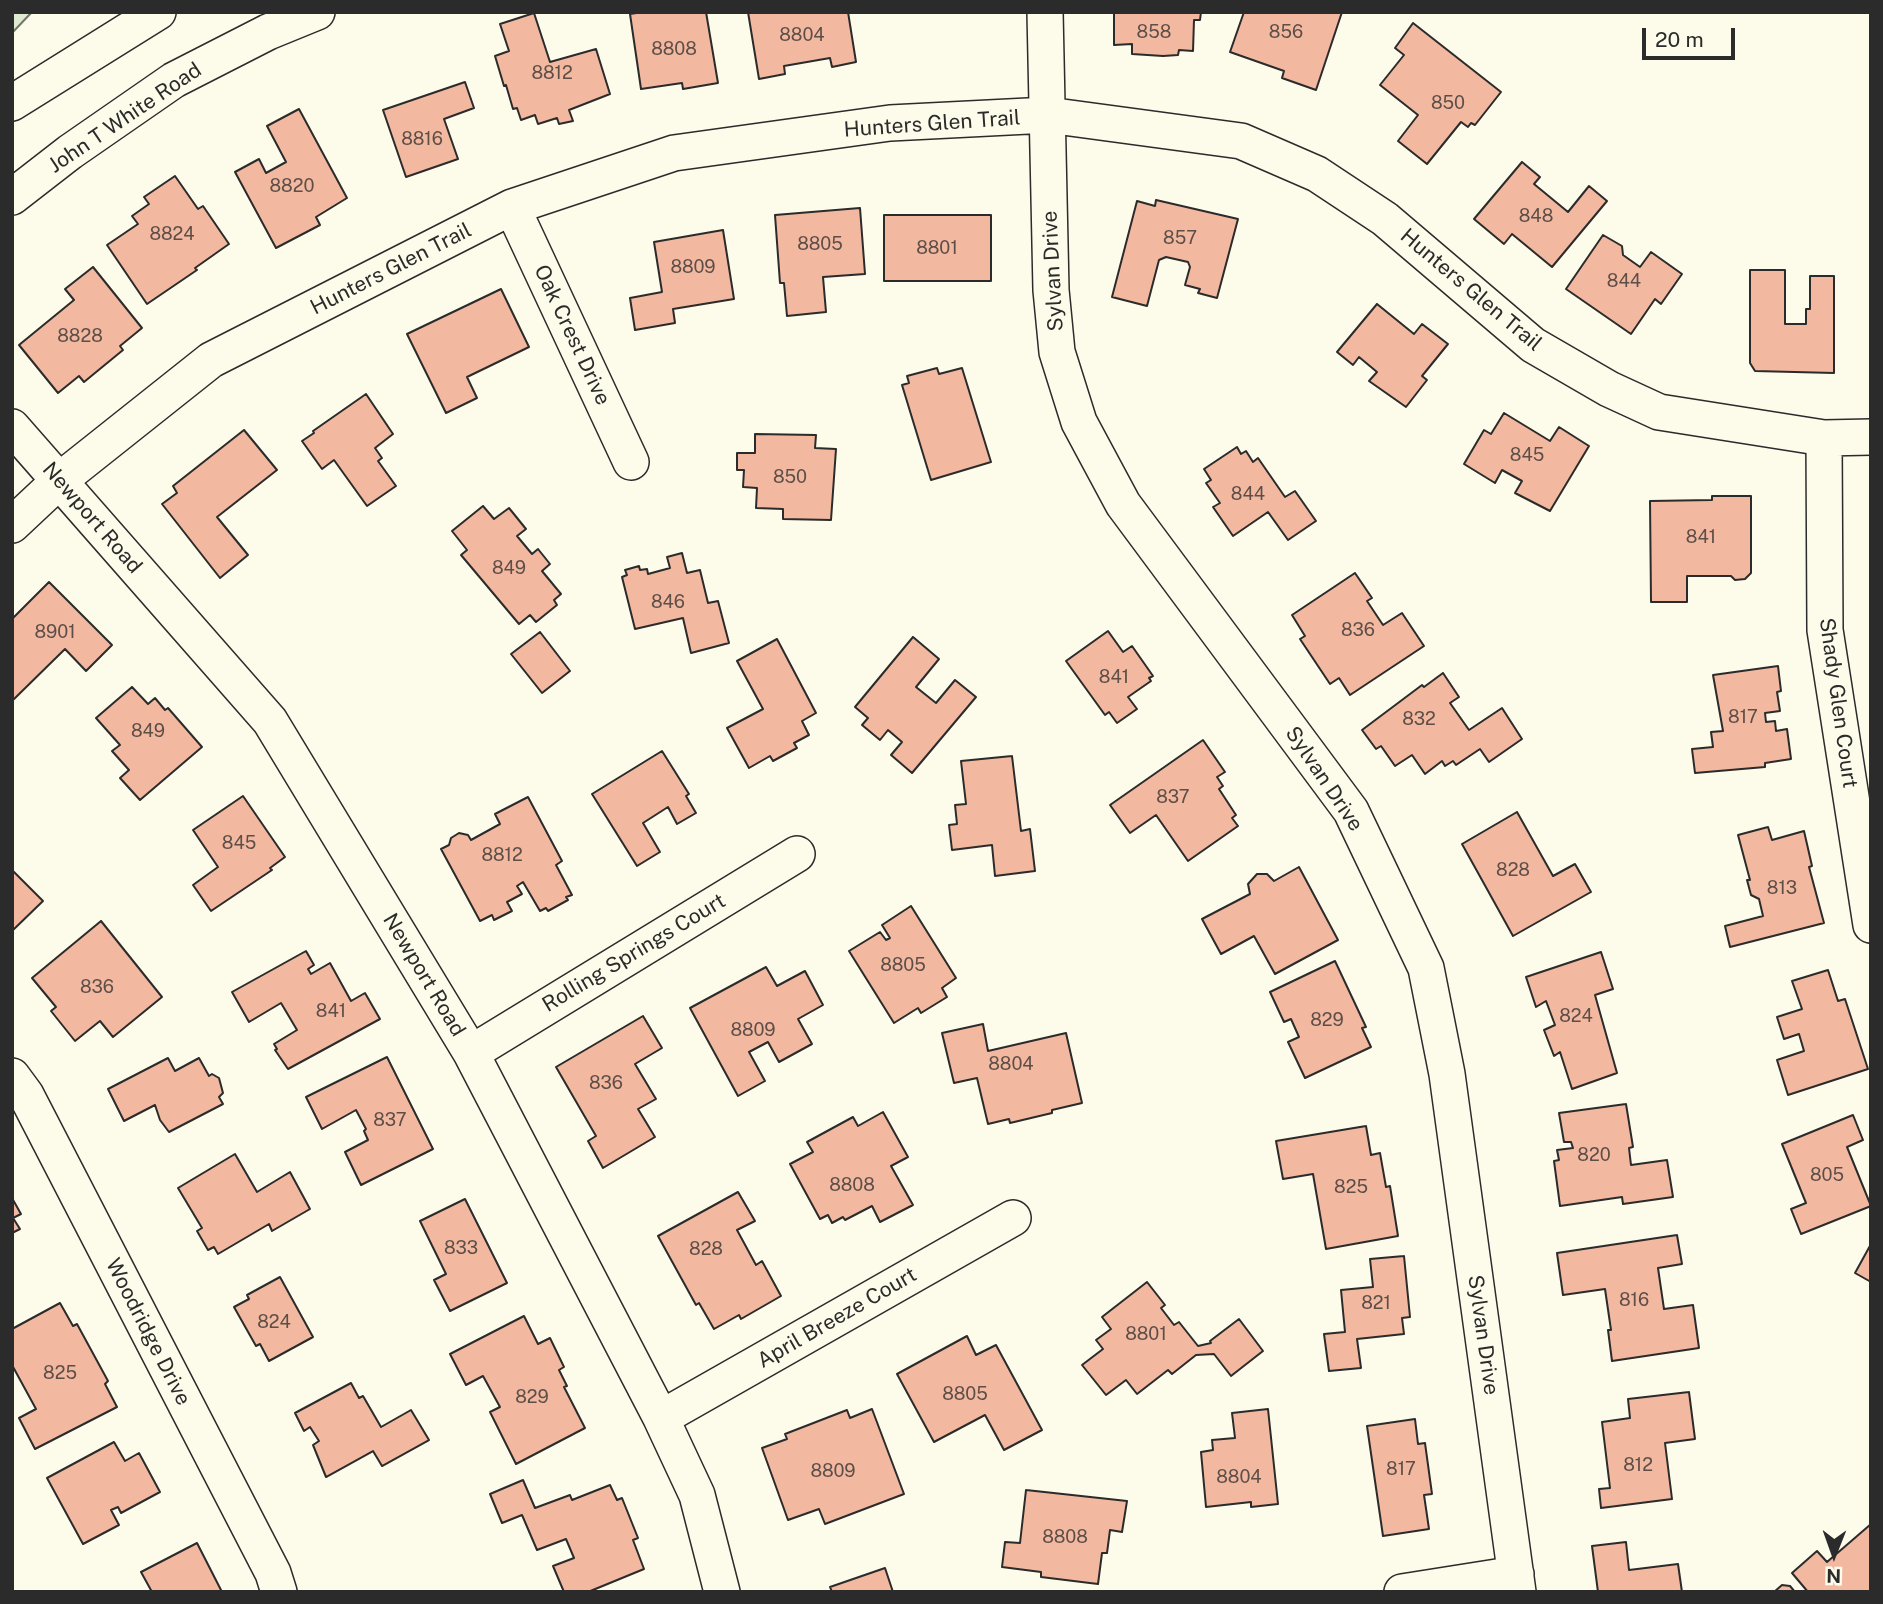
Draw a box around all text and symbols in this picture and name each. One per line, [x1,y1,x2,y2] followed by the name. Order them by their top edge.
[1645,14,1738,58] scale bar
[1137,21,1171,43] house number: 858
[1269,21,1303,43] house number: 856
[779,24,825,46] house number: 8804
[1655,27,1704,52] text: 20 m
[651,38,697,60] house number: 8808
[44,58,206,178] street label: John T White Road
[531,62,573,84] house number: 8812
[1431,92,1465,114] house number: 850
[843,105,1021,143] street label: Hunters Glen Trail
[401,128,443,150] house number: 8816
[270,175,314,197] house number: 8820
[1519,205,1553,227] house number: 848
[1037,210,1069,332] street label: Sylvan Drive
[306,218,476,320] street label: Hunters Glen Trail
[149,223,195,245] house number: 8824
[1395,223,1547,357] street label: Hunters Glen Trail
[1163,227,1197,249] house number: 857
[797,233,843,255] house number: 8805
[916,237,958,259] house number: 8801
[670,256,716,278] house number: 8809
[528,261,616,409] street label: Oak Crest Drive
[1607,270,1641,292] house number: 844
[57,325,103,347] house number: 8828
[1510,444,1544,466] house number: 845
[37,457,147,579] street label: Newport Road
[773,466,807,488] house number: 850
[1231,483,1265,505] house number: 844
[1686,526,1716,548] house number: 841
[492,557,526,579] house number: 849
[651,591,685,613] house number: 846
[1814,616,1862,790] street label: Shady Glen Court
[1341,619,1375,641] house number: 836
[34,621,76,643] house number: 8901
[1099,666,1129,688] house number: 841
[1728,706,1758,728] house number: 817
[1402,708,1436,730] house number: 832
[131,720,165,742] house number: 849
[1280,722,1368,836] street label: Sylvan Drive
[1156,786,1190,808] house number: 837
[222,832,256,854] house number: 845
[481,844,523,866] house number: 8812
[1496,859,1530,881] house number: 828
[1767,877,1797,899] house number: 813
[538,888,730,1018] street label: Rolling Springs Court
[377,909,471,1041] street label: Newport Road
[880,954,926,976] house number: 8805
[80,976,114,998] house number: 836
[316,1000,346,1022] house number: 841
[1559,1005,1593,1027] house number: 824
[1310,1009,1344,1031] house number: 829
[730,1019,776,1041] house number: 8809
[988,1053,1034,1075] house number: 8804
[589,1072,623,1094] house number: 836
[373,1109,407,1131] house number: 837
[1577,1144,1611,1166] house number: 820
[1810,1164,1844,1186] house number: 805
[829,1174,875,1196] house number: 8808
[1334,1176,1368,1198] house number: 825
[444,1237,478,1259] house number: 833
[689,1238,723,1260] house number: 828
[100,1254,196,1410] street label: Woodridge Drive
[753,1262,921,1374] street label: April Breeze Court
[1462,1273,1504,1397] street label: Sylvan Drive
[1619,1289,1649,1311] house number: 816
[1361,1292,1391,1314] house number: 821
[257,1311,291,1333] house number: 824
[1125,1323,1167,1345] house number: 8801
[43,1362,77,1384] house number: 825
[942,1383,988,1405] house number: 8805
[515,1386,549,1408] house number: 829
[1623,1454,1653,1476] house number: 812
[1386,1458,1416,1480] house number: 817
[810,1460,856,1482] house number: 8809
[1216,1466,1262,1488] house number: 8804
[1799,1520,1869,1590] north arrow
[1042,1526,1088,1548] house number: 8808
[1826,1565,1841,1587] text: N

